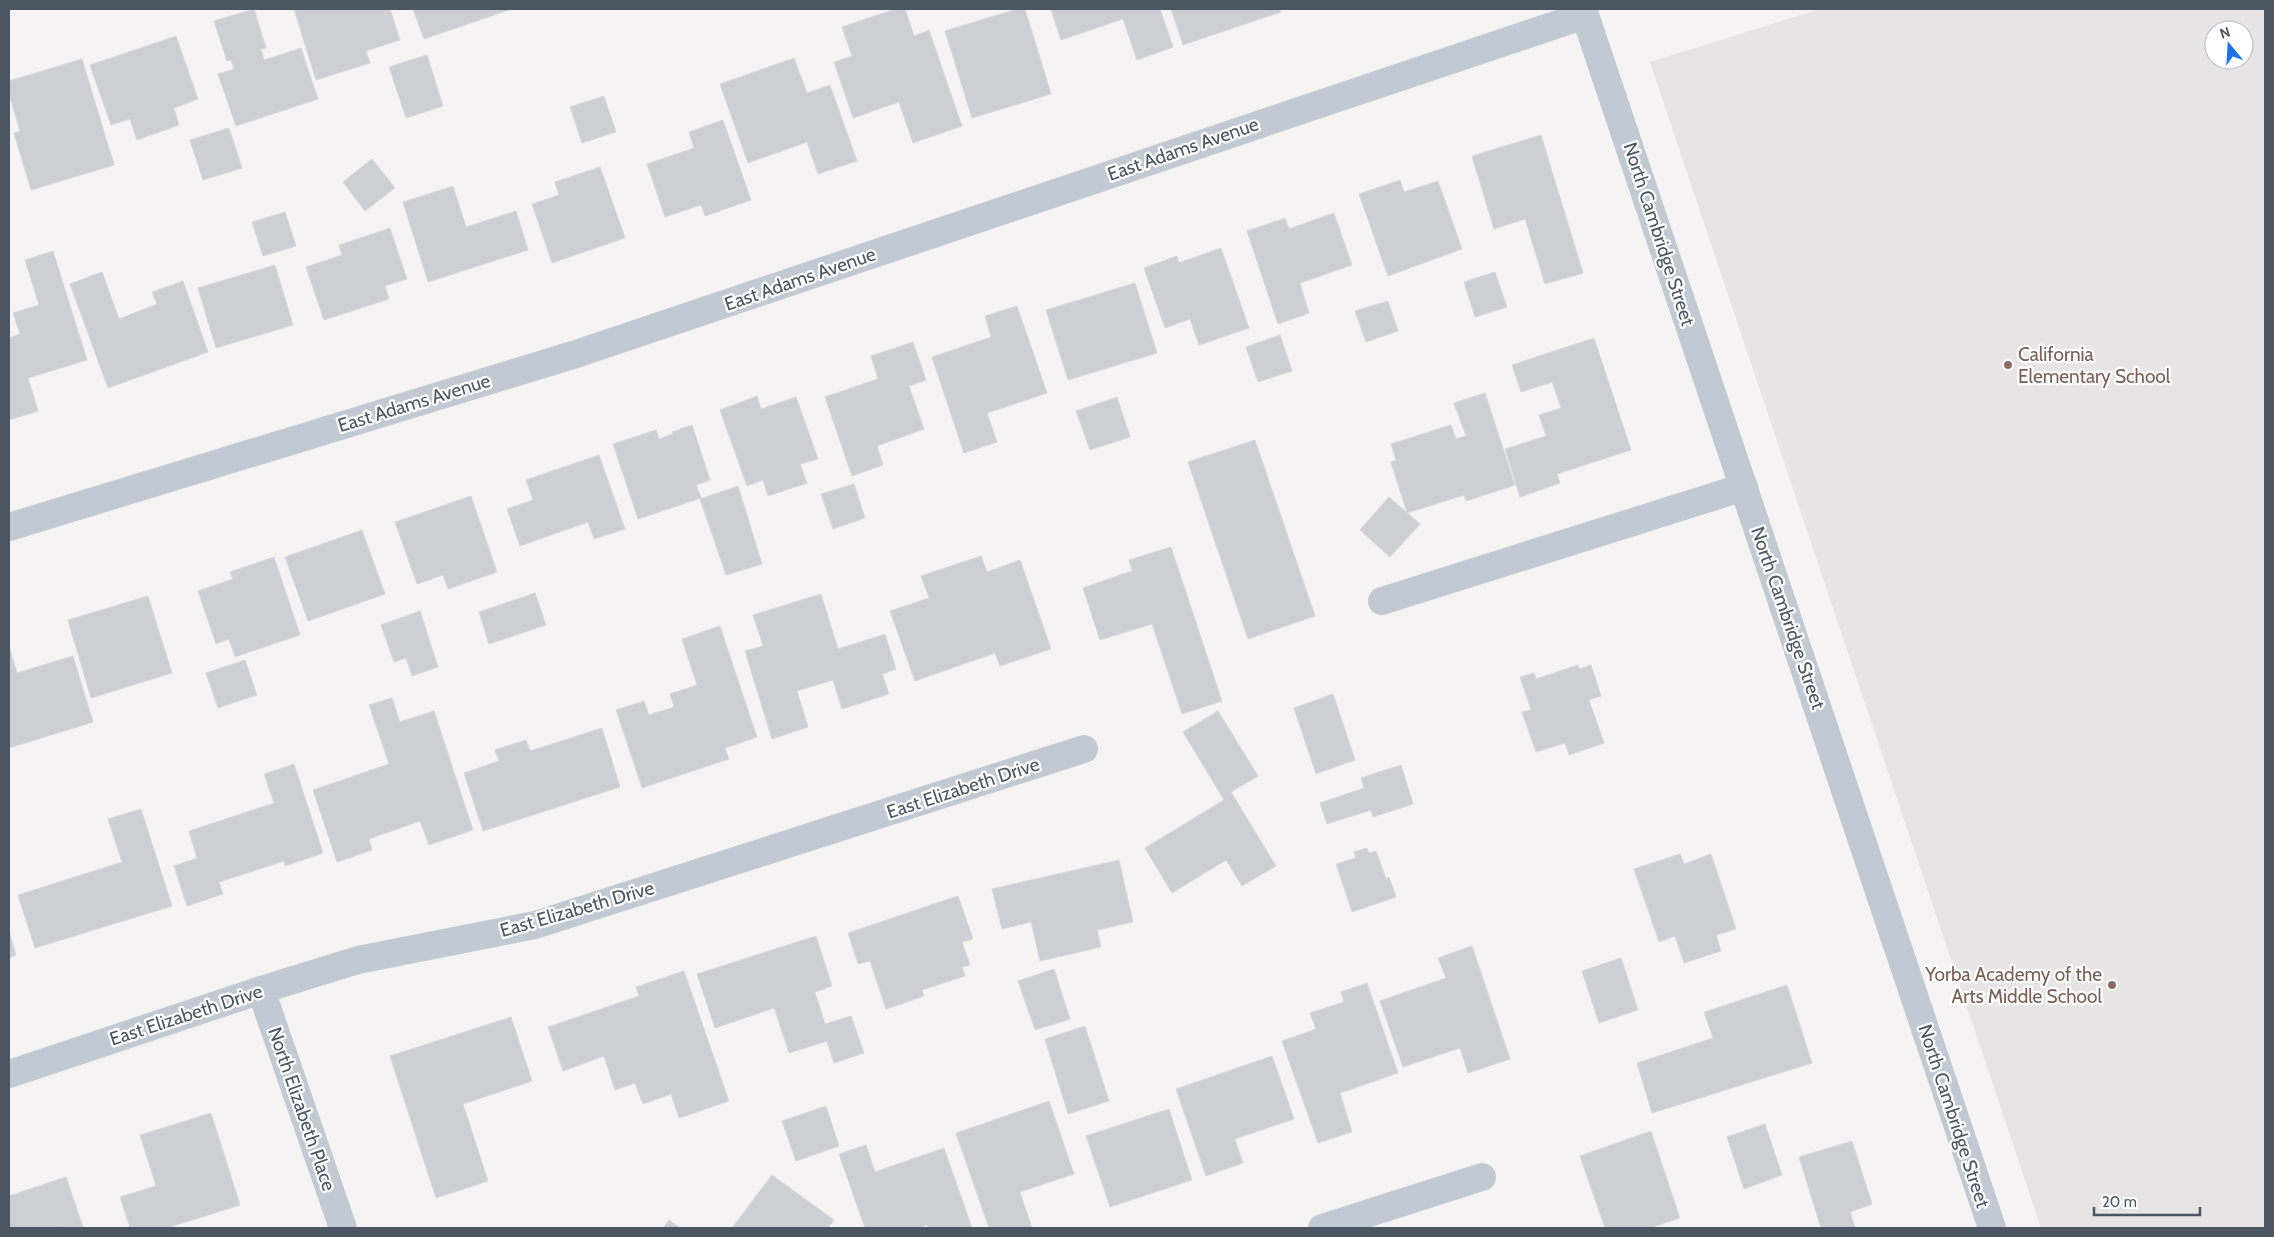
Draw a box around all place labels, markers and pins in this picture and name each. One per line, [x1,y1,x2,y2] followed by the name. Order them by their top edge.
[2018,343,2171,388] place label: California Elementary School
[2002,359,2014,371] marker: California Elementary School
[1924,963,2103,1008] place label: Yorba Academy of the Arts Middle School
[2106,979,2118,991] marker: Yorba Academy of the Arts Middle School

